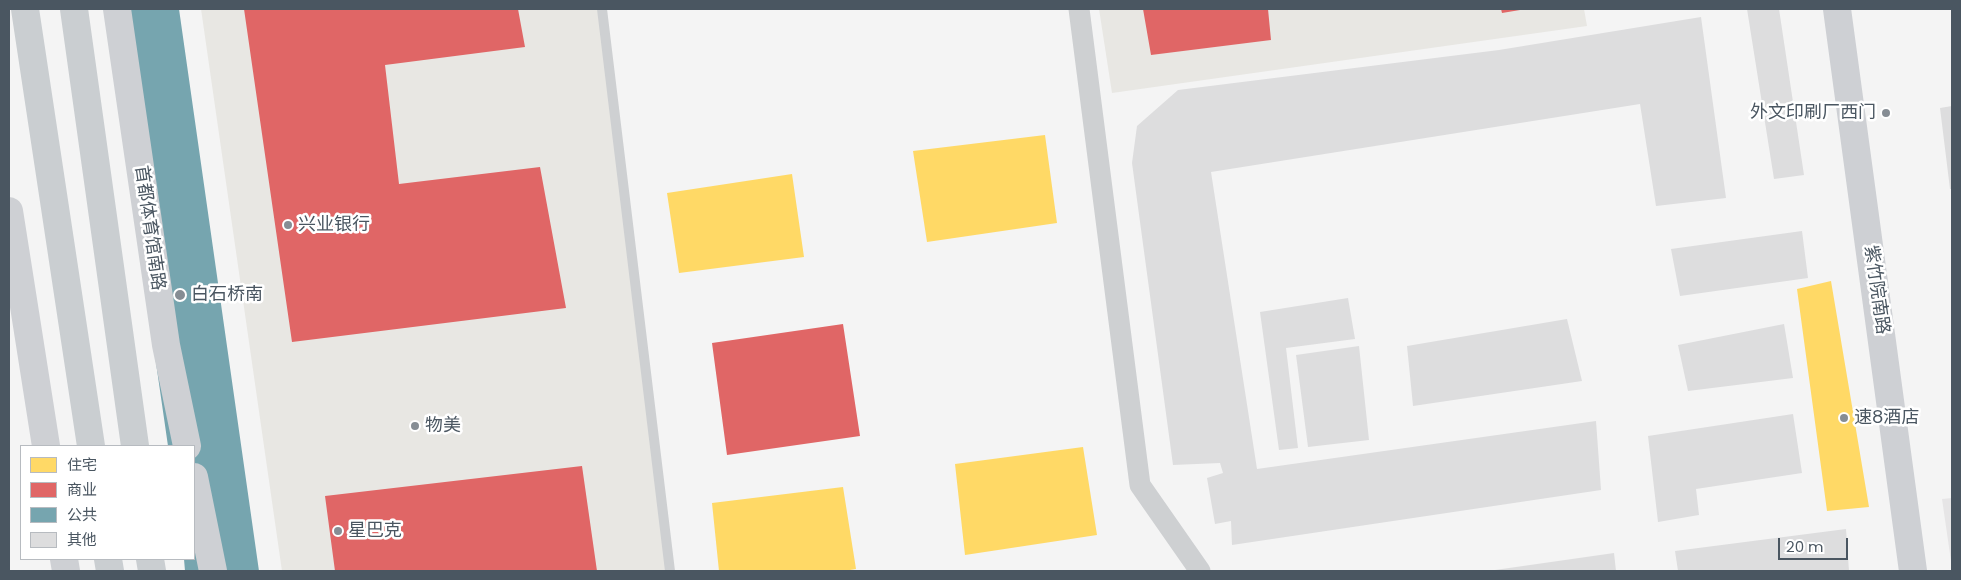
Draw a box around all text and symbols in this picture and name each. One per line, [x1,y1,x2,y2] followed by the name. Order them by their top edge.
[1750,102,1876,124] place label: 外文印刷厂西门
[1880,107,1892,119] marker: 外文印刷厂西门
[130,164,168,292] street label: 首都体育馆南路
[298,214,370,236] place label: 兴业银行
[282,219,294,231] marker: 兴业银行
[1859,244,1893,336] street label: 紫竹院南路
[191,284,263,306] place label: 白石桥南
[173,288,187,302] marker: 白石桥南
[1854,407,1919,429] place label: 速8酒店
[1838,412,1850,424] marker: 速8酒店
[425,415,461,437] place label: 物美
[409,420,421,432] marker: 物美
[20,445,195,560] legend
[67,454,97,475] text: 住宅
[67,479,97,500] text: 商业
[67,504,97,525] text: 公共
[348,520,402,542] place label: 星巴克
[332,525,344,537] marker: 星巴克
[1781,528,1851,560] scale bar
[67,529,97,550] text: 其他
[1786,536,1824,557] text: 20 m

